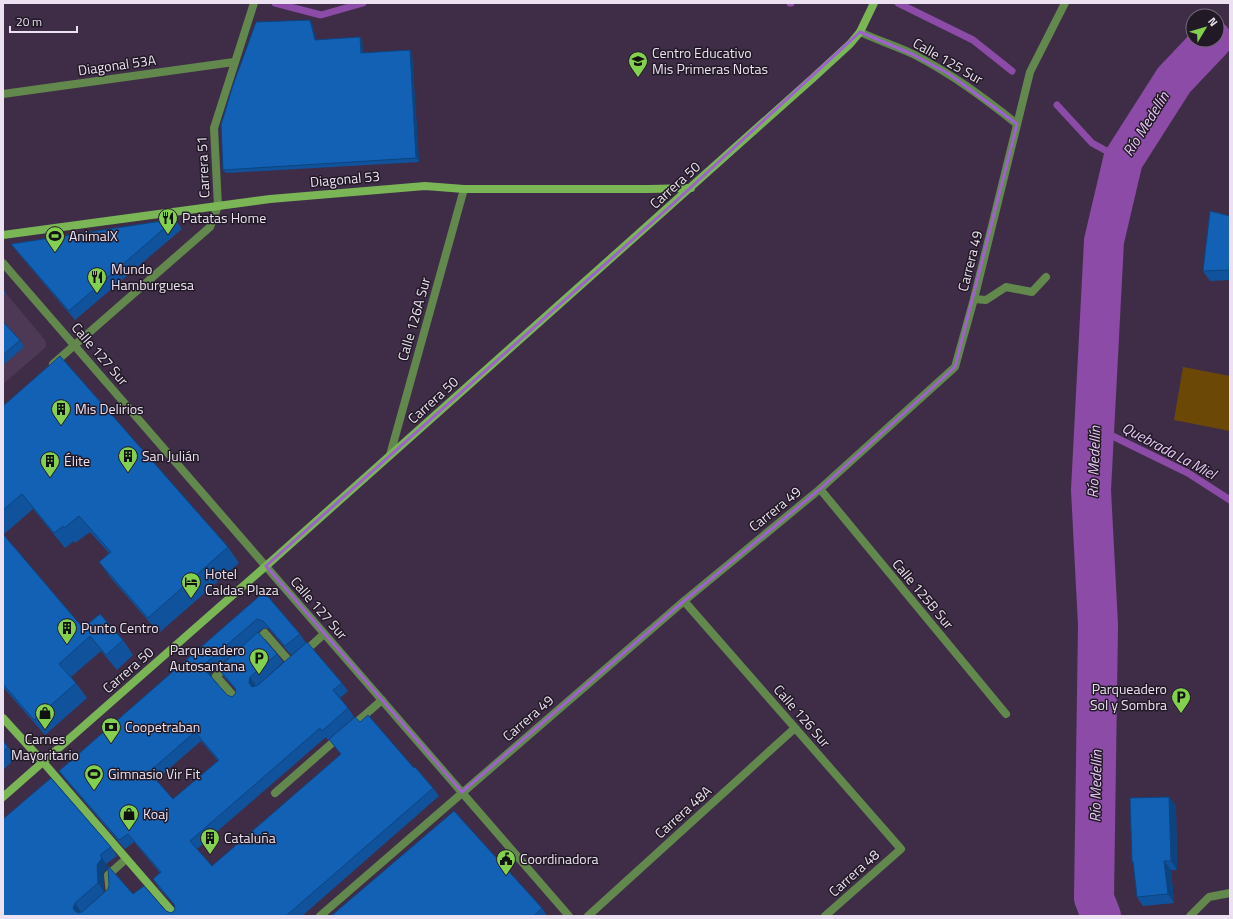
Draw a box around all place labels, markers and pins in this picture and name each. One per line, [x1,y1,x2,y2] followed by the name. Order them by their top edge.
[652,42,768,79] place label: Centro Educativo Mis Primeras Notas
[627,50,649,78] school or university icon: Centro Educativo Mis Primeras Notas
[157,207,179,235] restaurant icon: Patatas Home
[182,207,266,228] place label: Patatas Home
[44,225,66,253] sports icon: AnimalX
[69,225,118,246] place label: AnimalX
[111,258,194,295] place label: Mundo Hamburguesa
[86,266,108,294] restaurant icon: Mundo Hamburguesa
[50,398,72,426] building icon: Mis Delirios
[75,398,144,419] place label: Mis Delirios
[117,445,139,473] building icon: San Julián
[142,445,200,466] place label: San Julián
[39,450,61,478] building icon: Élite
[64,450,90,471] place label: Élite
[205,563,279,600] place label: Hotel Caldas Plaza
[180,571,202,599] hotel icon: Hotel Caldas Plaza
[56,617,78,645] building icon: Punto Centro
[81,617,159,638] place label: Punto Centro
[169,639,245,676] place label: Parqueadero Autosantana
[248,647,270,675] parking icon: Parqueadero Autosantana
[1090,678,1167,715] place label: Parqueadero Sol y Sombra
[1170,686,1192,714] parking icon: Parqueadero Sol y Sombra
[34,702,56,730] shop icon: Carnes Mayoritario
[100,716,122,744] bank icon: Coopetraban
[125,716,200,737] place label: Coopetraban
[11,728,79,765] place label: Carnes Mayoritario
[83,763,105,791] sports icon: Gimnasio Vir Fit
[108,763,201,784] place label: Gimnasio Vir Fit
[118,803,140,831] shop icon: Koaj
[143,803,168,824] place label: Koaj
[199,827,221,855] building icon: Cataluña
[224,827,276,848] place label: Cataluña
[495,848,517,876] public building icon: Coordinadora
[520,848,599,869] place label: Coordinadora

